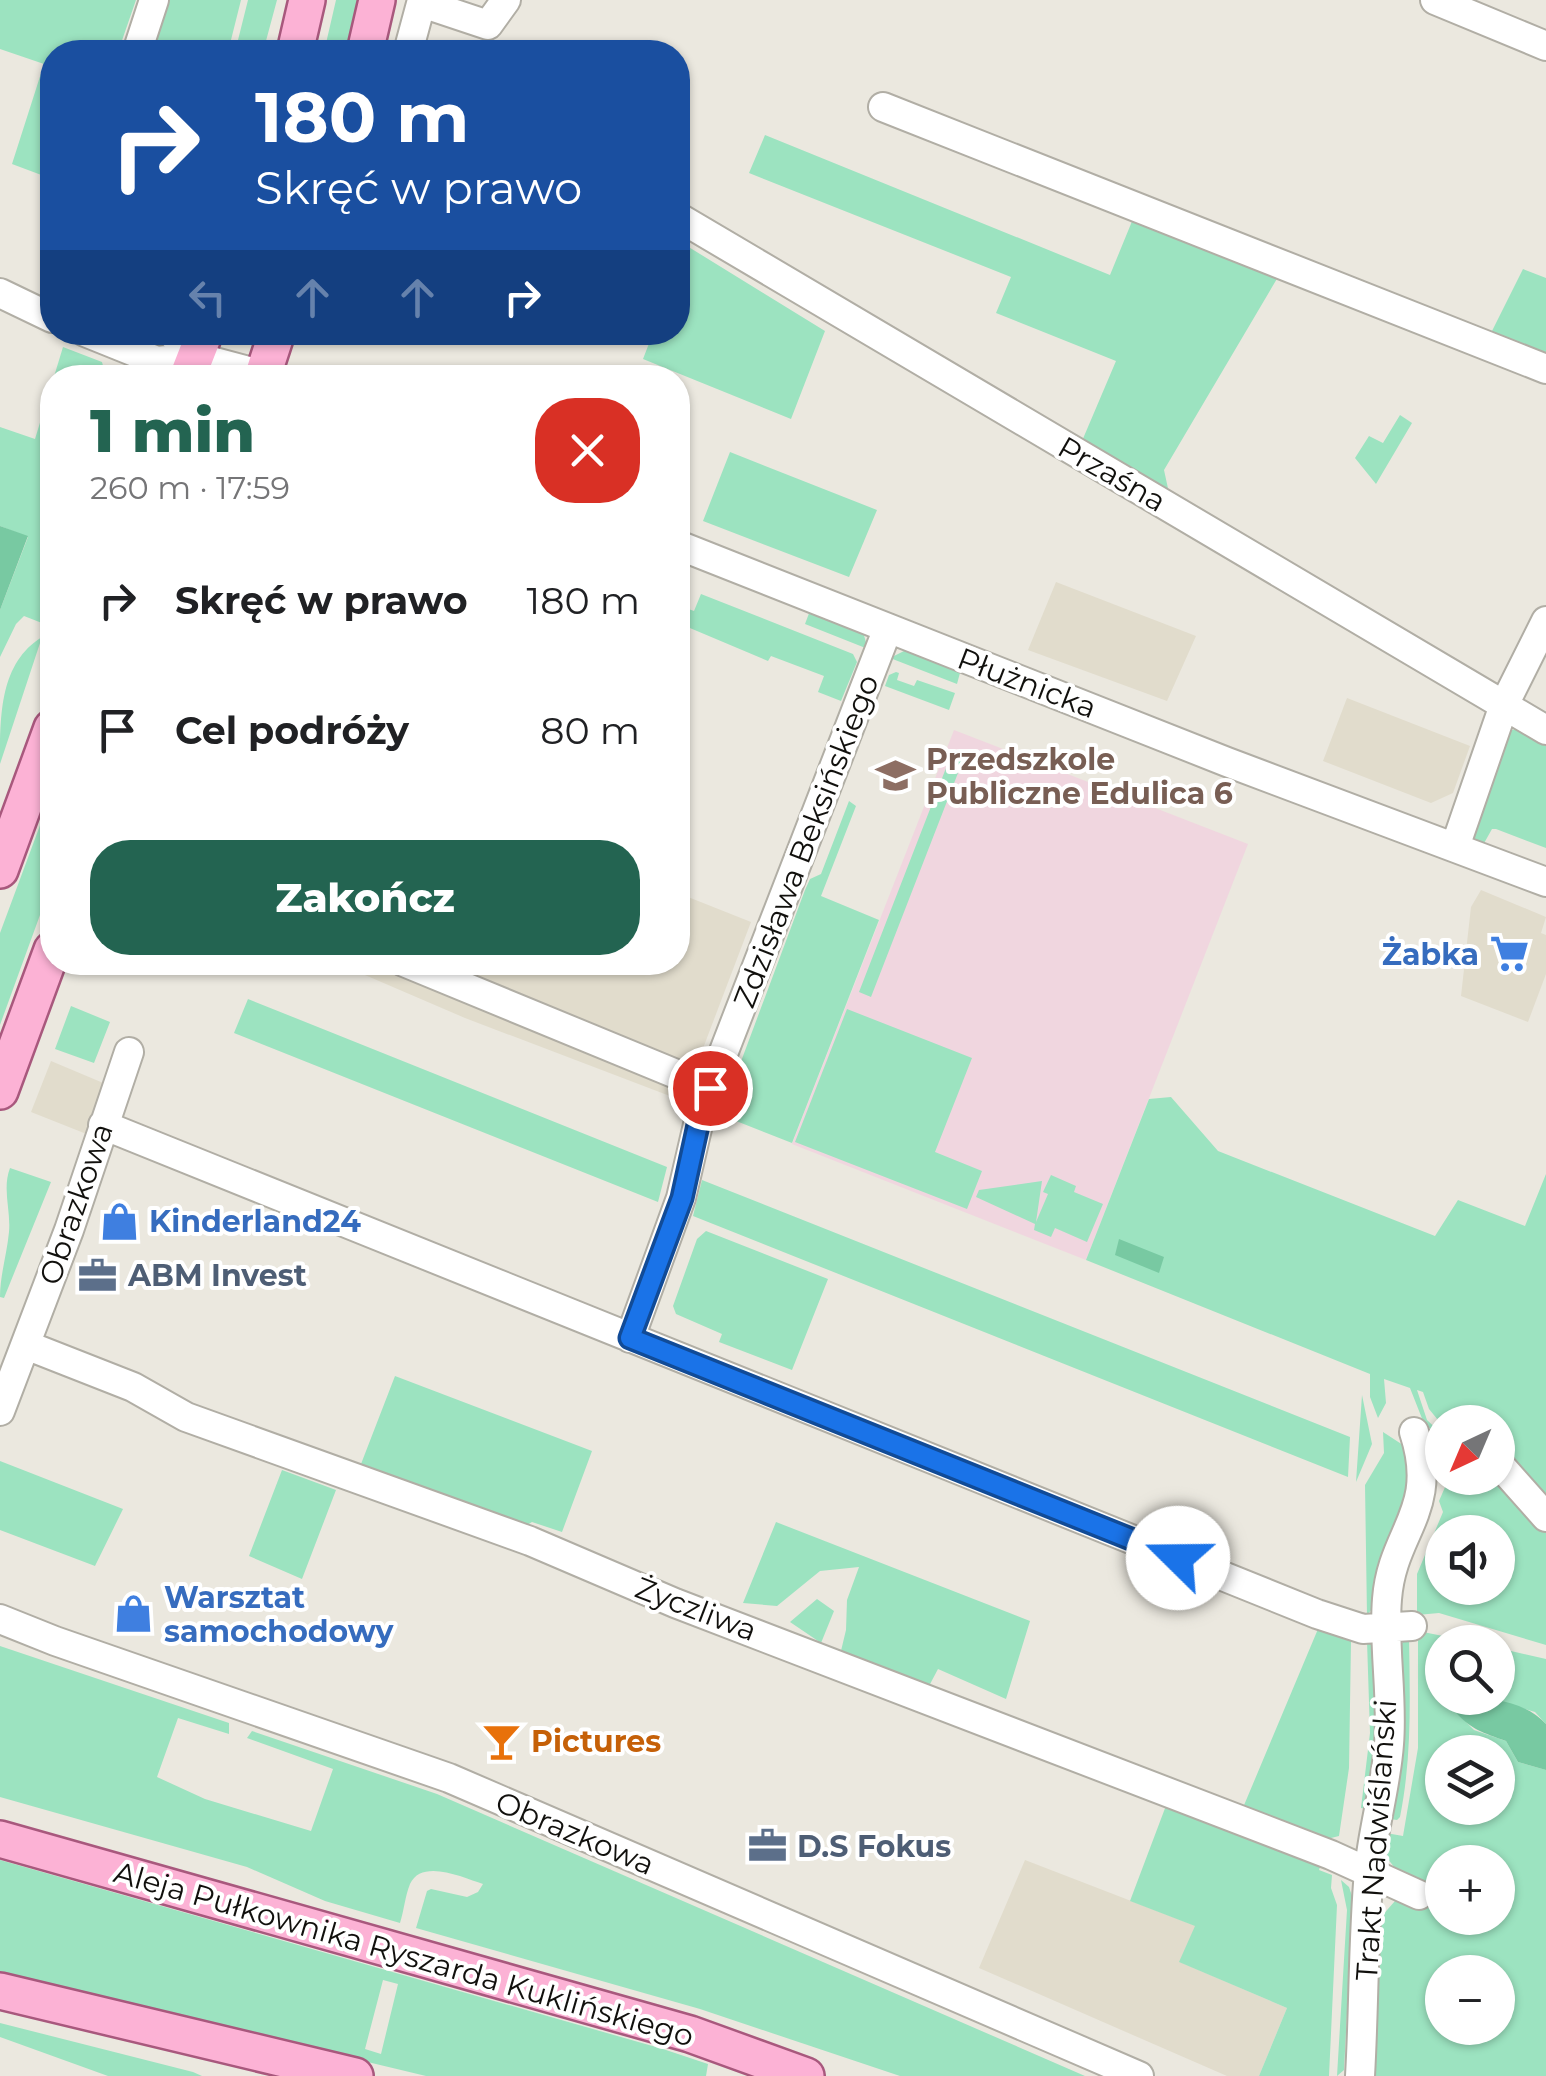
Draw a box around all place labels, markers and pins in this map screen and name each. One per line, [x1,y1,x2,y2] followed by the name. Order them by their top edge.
[926,741,1233,812] place label: Przedszkole Publiczne Edulica 6
[875,755,917,797] school or university icon: Przedszkole Publiczne Edulica 6
[1488,933,1530,975] supermarket icon: Żabka
[1382,936,1479,973] place label: Żabka
[668,1046,753,1131] pin
[98,1200,140,1242] shop icon: Kinderland24
[149,1203,361,1240] place label: Kinderland24
[77,1254,119,1296] office icon: ABM Invest
[127,1257,307,1294] place label: ABM Invest
[164,1579,394,1650] place label: Warsztat samochodowy
[113,1593,155,1635] shop icon: Warsztat samochodowy
[480,1720,522,1762] bar icon: Pictures
[531,1723,661,1760] place label: Pictures
[746,1825,788,1867] office icon: D.S Fokus
[797,1828,951,1865] place label: D.S Fokus

